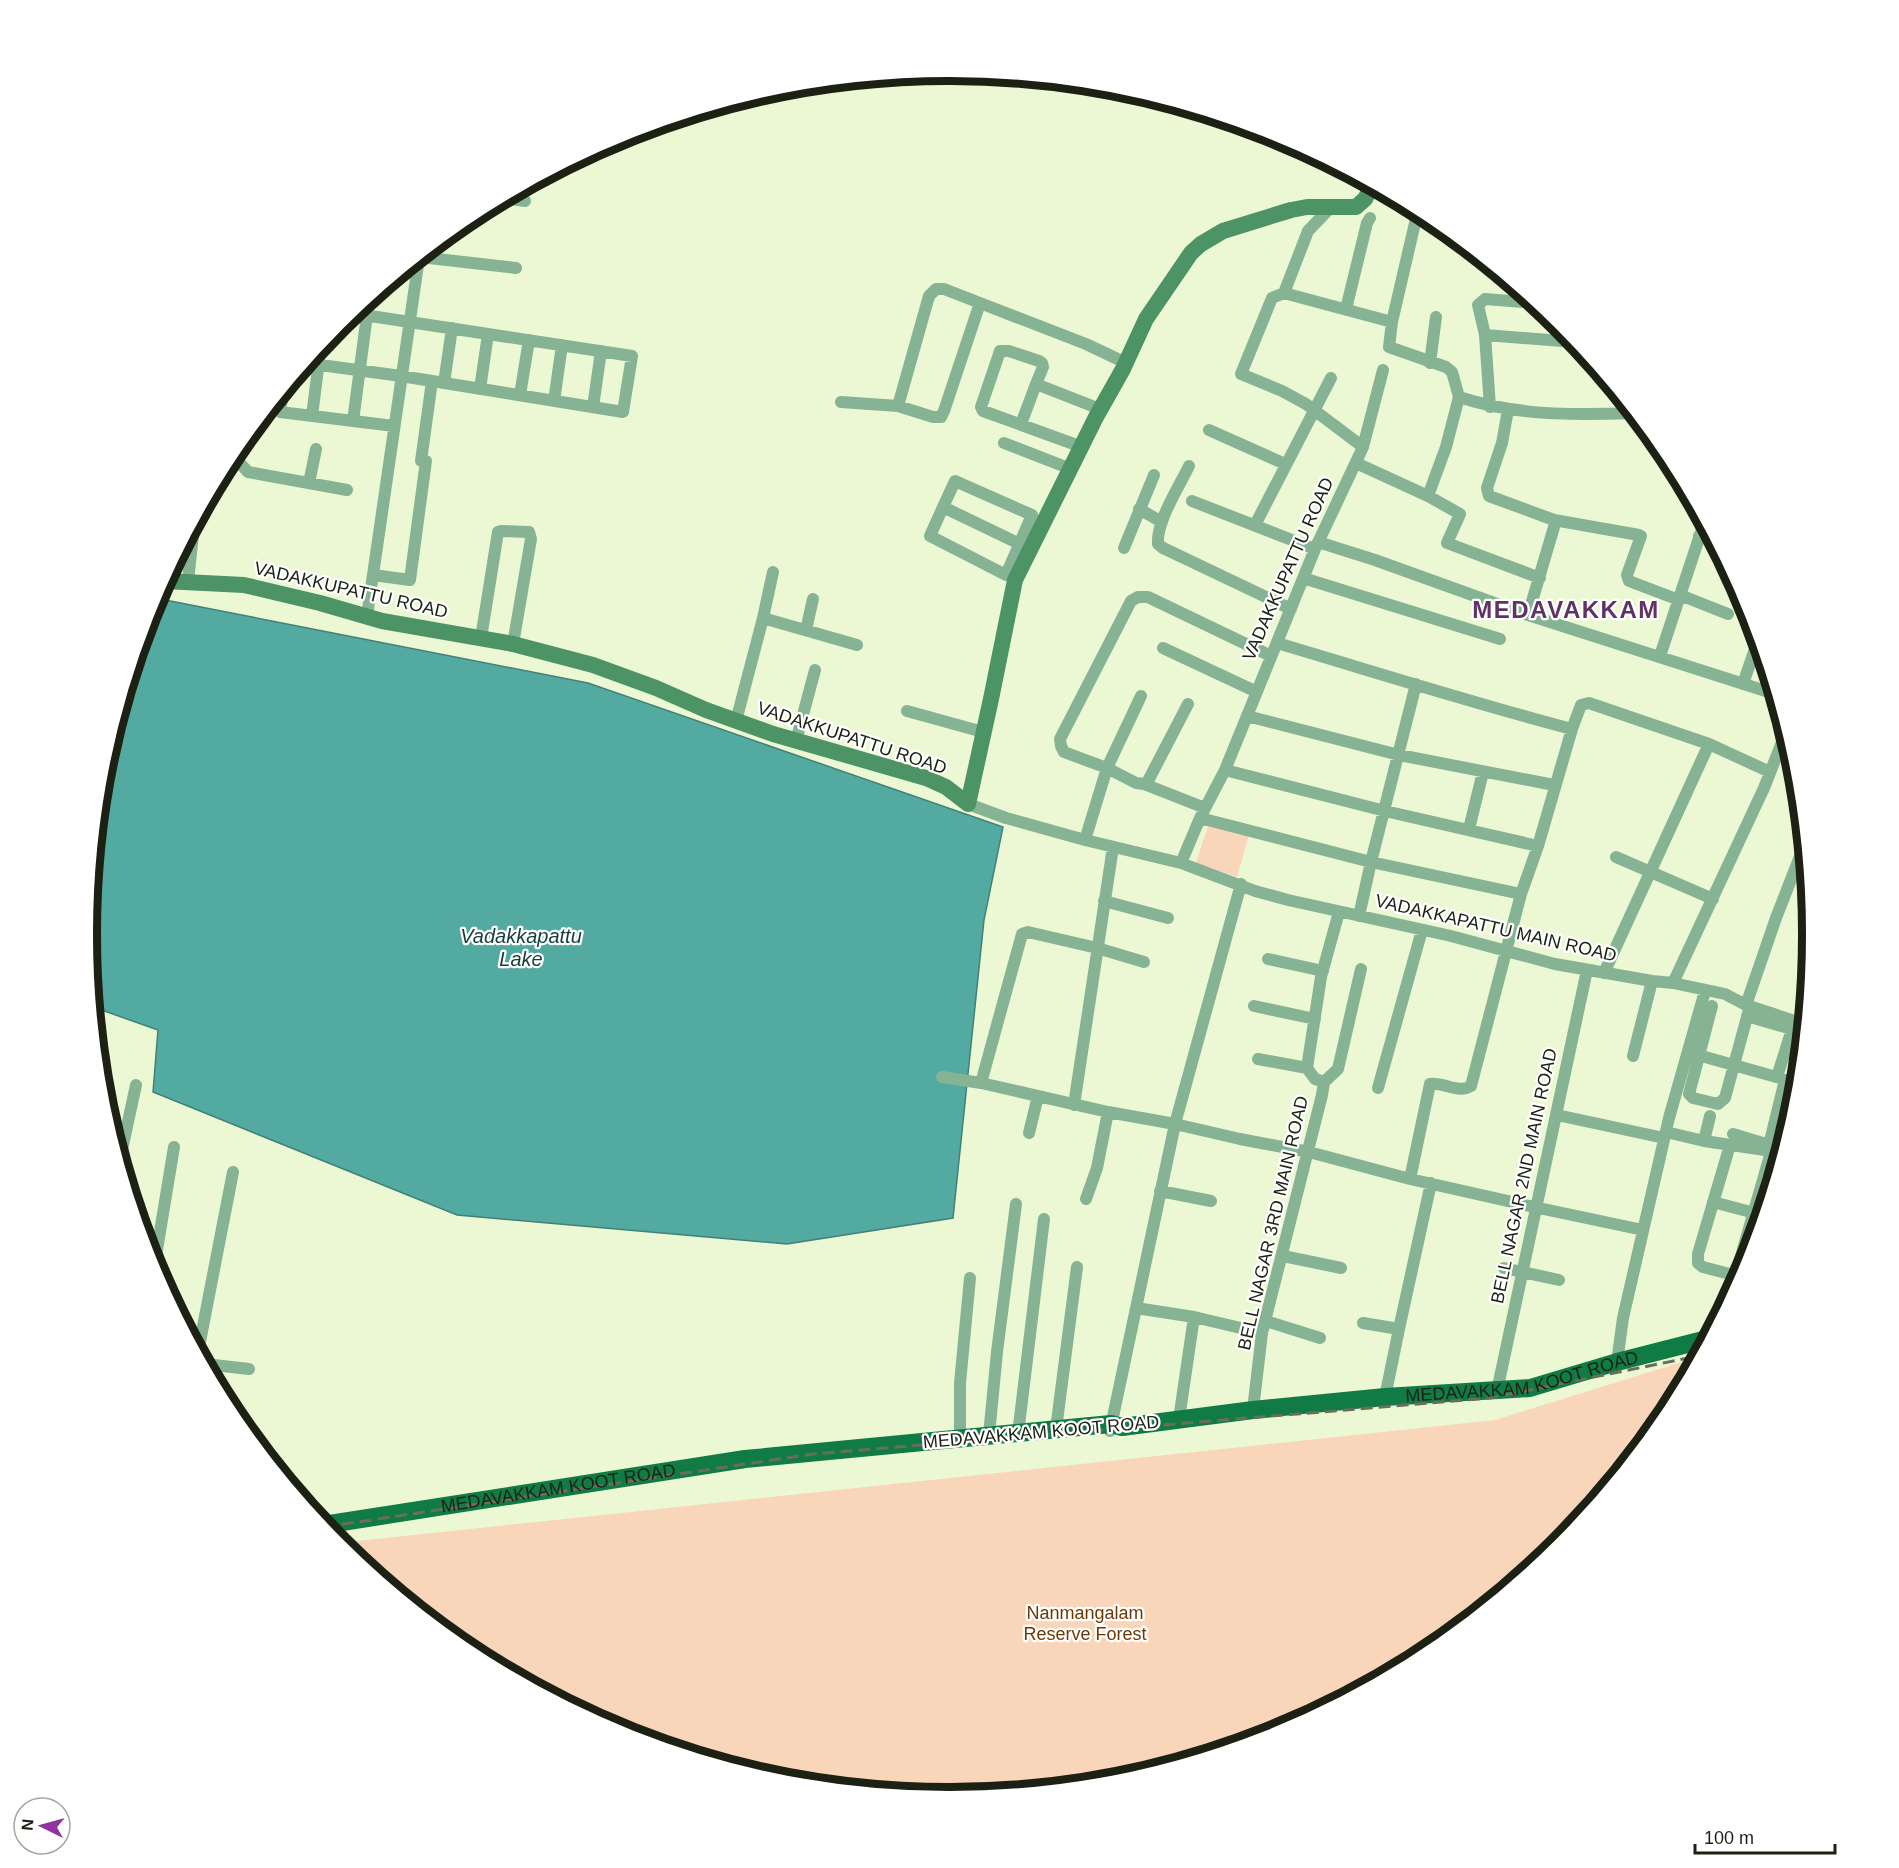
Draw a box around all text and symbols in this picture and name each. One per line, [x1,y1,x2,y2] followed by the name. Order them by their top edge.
[1239,474,1337,664] street label: VADAKKUPATTU ROAD
[252,558,450,622] street label: VADAKKUPATTU ROAD
[1472,596,1660,623] district label: MEDAVAKKAM
[755,698,949,778] street label: VADAKKUPATTU ROAD
[1373,890,1619,966] street label: VADAKKAPATTU MAIN ROAD
[460,925,582,970] water label: Vadakkapattu Lake
[1487,1047,1561,1305] street label: BELL NAGAR 2ND MAIN ROAD
[1234,1094,1312,1352] street label: BELL NAGAR 3RD MAIN ROAD
[1405,1347,1640,1406] street label: MEDAVAKKAM KOOT ROAD
[922,1412,1160,1452] street label: MEDAVAKKAM KOOT ROAD
[439,1460,677,1516] street label: MEDAVAKKAM KOOT ROAD
[1023,1603,1147,1644] park label: Nanmangalam Reserve Forest
[12,1796,72,1856] north arrow
[1695,1817,1834,1855] scale bar
[19,1818,37,1831] text: N
[1704,1828,1754,1848] text: 100 m

